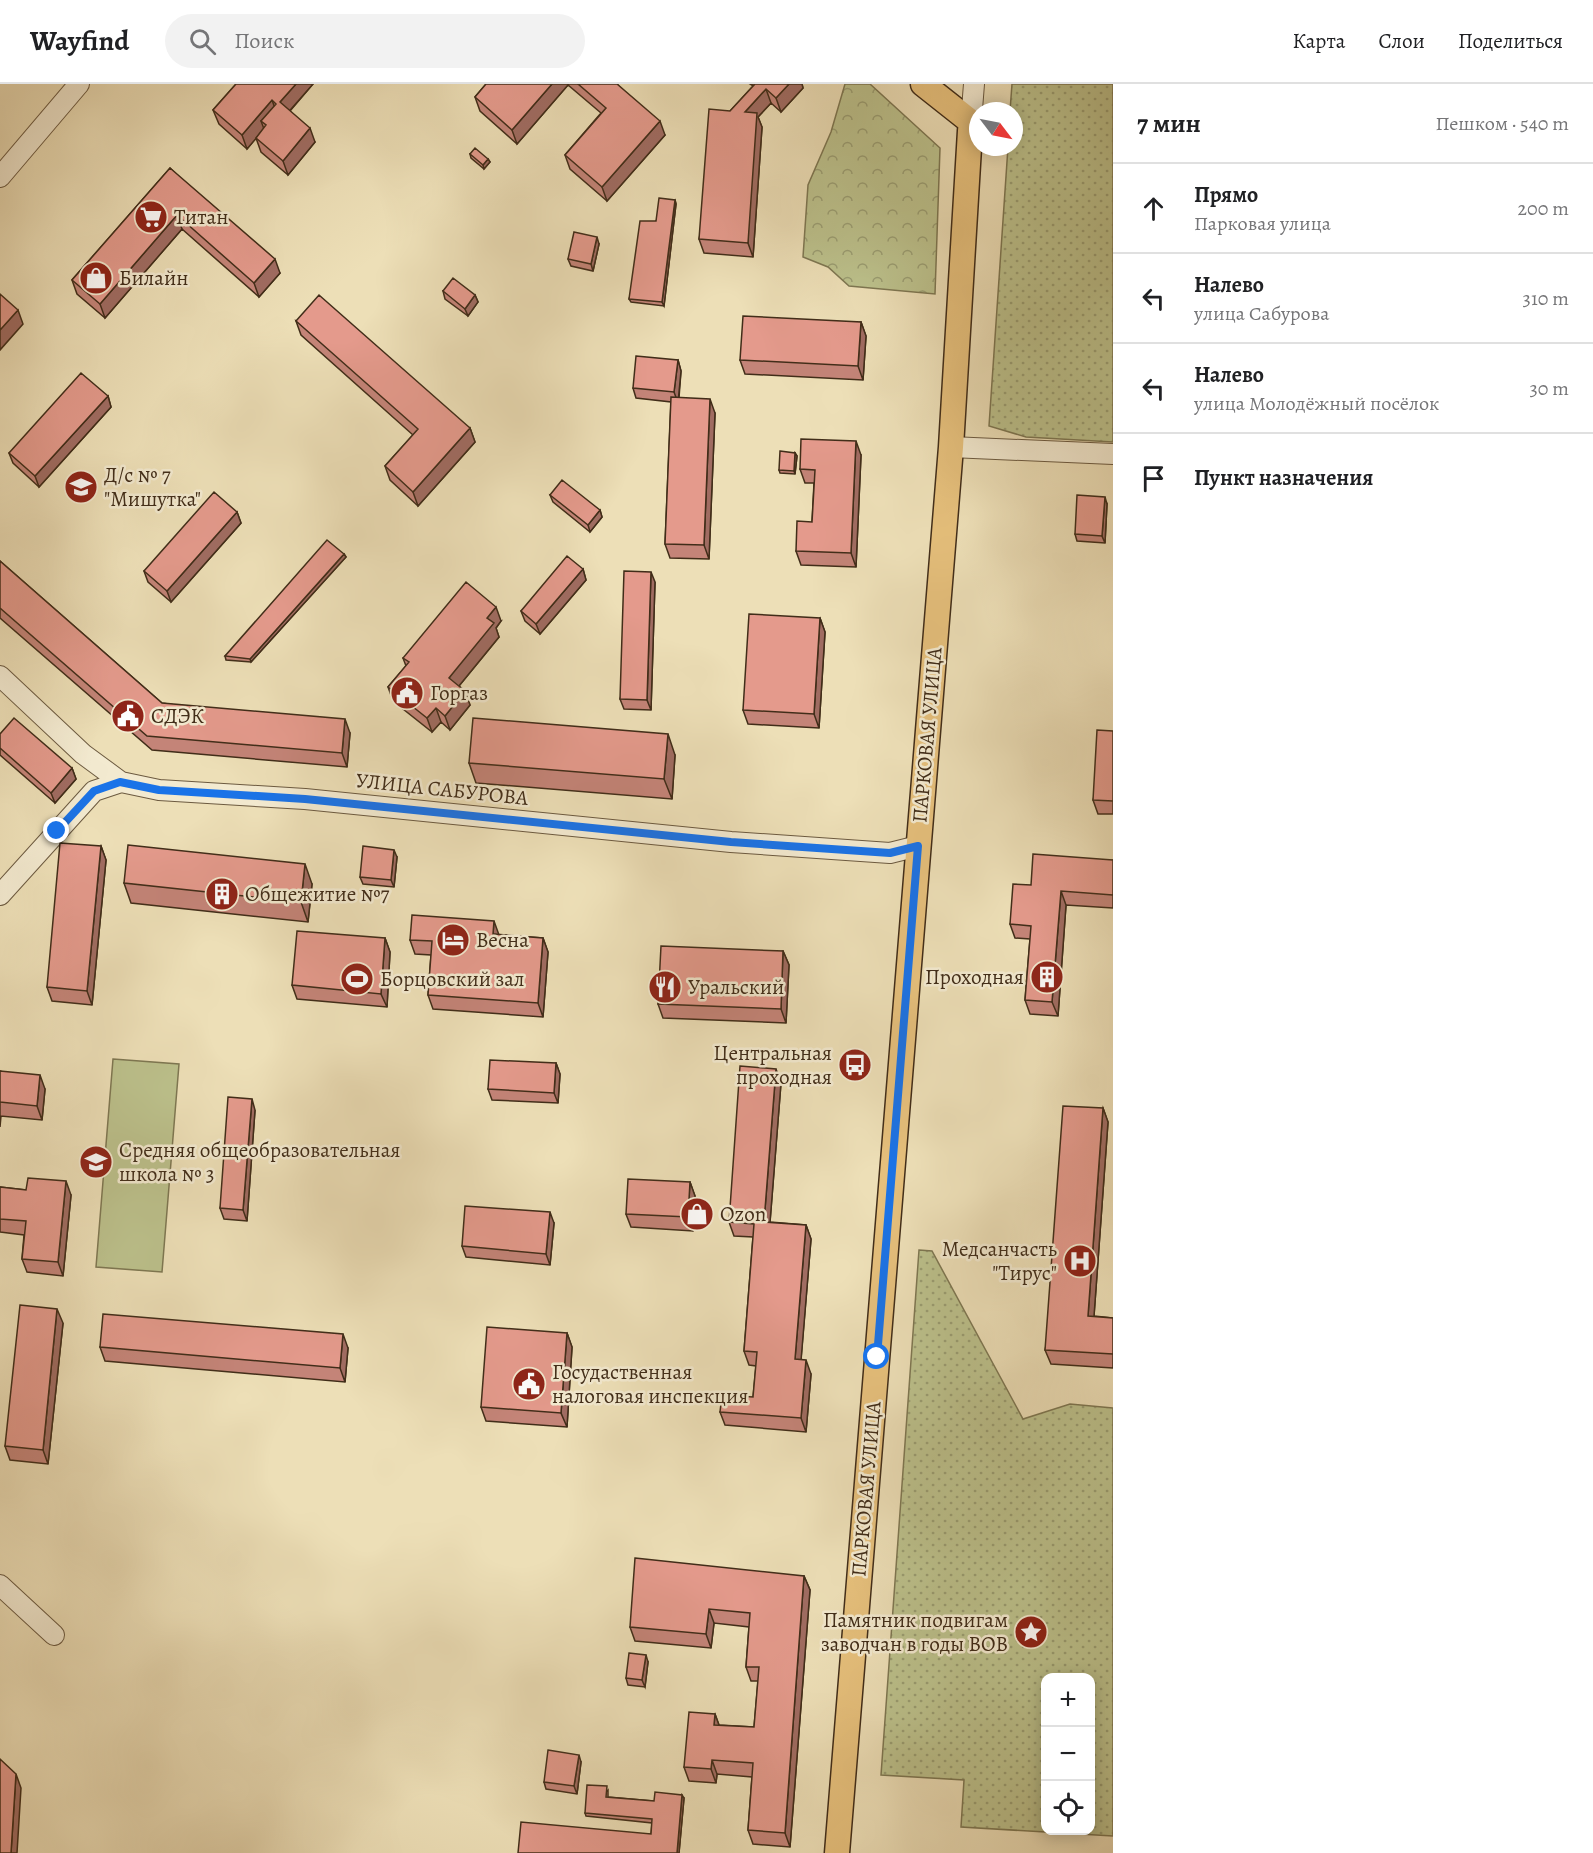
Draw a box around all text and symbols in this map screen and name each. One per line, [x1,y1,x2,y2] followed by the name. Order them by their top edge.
[165,14,585,68] search box
[30,22,129,60] text: Wayfind
[186,25,219,58] icon: search
[234,26,294,56] text: Поиск
[1292,27,1345,55] text: Карта
[1378,27,1425,55] text: Слои
[1458,27,1563,55] text: Поделиться
[969,102,1023,156] north arrow
[1137,106,1201,141] text: 7 мин
[1435,110,1569,137] text: Пешком · 540 m
[1194,180,1258,210] text: Прямо
[1137,192,1170,225] icon: ahead
[1518,195,1569,222] text: 200 m
[133,199,169,235] supermarket icon: Титан
[174,203,228,231] place label: Титан
[1194,210,1331,237] text: Парковая улица
[78,260,114,296] shop icon: Билайн
[119,264,188,292] place label: Билайн
[1194,270,1264,300] text: Налево
[1137,282,1170,315] icon: left
[1523,285,1569,312] text: 310 m
[1194,300,1329,327] text: улица Сабурова
[1194,360,1264,390] text: Налево
[1137,372,1170,405] icon: left
[1529,375,1569,402] text: 30 m
[1194,390,1439,417] text: улица Молодёжный посёлок
[104,461,201,513] place label: Д/с № 7 "Мишутка"
[1137,462,1170,495] icon: arrive
[1194,463,1373,493] text: Пункт назначения
[63,469,99,505] school or university icon: Д/с № 7 "Мишутка"
[905,645,949,824] street label: ПАРКОВАЯ УЛИЦА
[389,675,425,711] public building icon: Горгаз
[430,679,488,707] place label: Горгаз
[110,698,146,734] public building icon: СДЭК
[151,702,205,730] place label: СДЭК
[354,766,530,812] street label: УЛИЦА САБУРОВА
[43,817,69,843] route end
[204,876,240,912] building icon: Общежитие №7
[245,880,389,908] place label: Общежитие №7
[435,922,471,958] hotel icon: Весна
[476,926,529,954] place label: Весна
[1029,959,1065,995] building icon: Проходная
[339,961,375,997] sports icon: Борцовский зал
[925,963,1024,991] place label: Проходная
[380,965,524,993] place label: Борцовский зал
[647,969,683,1005] restaurant icon: Уральский
[688,973,784,1001] place label: Уральский
[714,1039,832,1091] place label: Центральная проходная
[837,1047,873,1083] bus stop icon: Центральная проходная
[119,1136,400,1188] place label: Средняя общеобразовательная школа № 3
[78,1144,114,1180] school or university icon: Средняя общеобразовательная школа № 3
[679,1196,715,1232] shop icon: Ozon
[720,1200,766,1228] place label: Ozon
[942,1235,1057,1287] place label: Медсанчасть "Тирус"
[1062,1243,1098,1279] hospital icon: Медсанчасть "Тирус"
[863,1343,889,1369] route start
[552,1358,748,1410] place label: Госудаственная налоговая инспекция
[511,1366,547,1402] public building icon: Госудаственная налоговая инспекция
[844,1399,888,1578] street label: ПАРКОВАЯ УЛИЦА
[821,1606,1008,1658] place label: Памятник подвигам заводчан в годы ВОВ
[1013,1614,1049,1650] place icon: Памятник подвигам заводчан в годы ВОВ
[1041,1673,1095,1835] map controls
[1041,1673,1095,1727] button: +
[1041,1727,1095,1781] button: −
[1041,1781,1095,1835] button: locate

